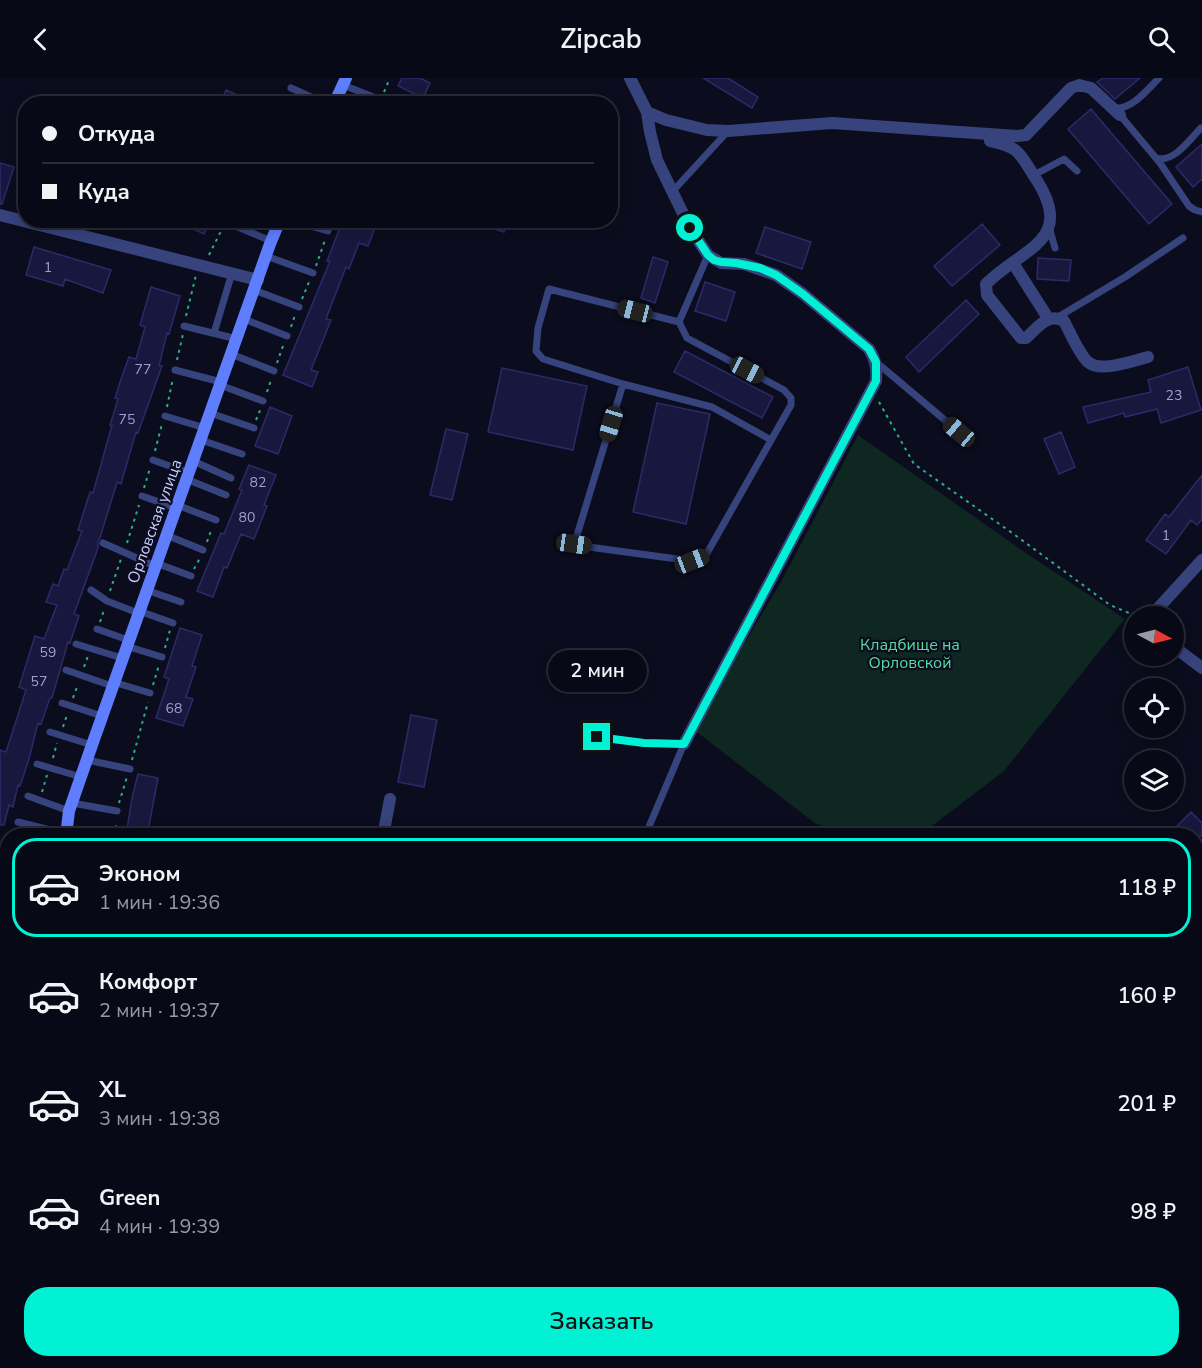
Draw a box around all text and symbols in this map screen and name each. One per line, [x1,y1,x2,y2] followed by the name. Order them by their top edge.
[560,21,642,58] text: Zipcab
[24,23,57,56] icon: back
[1145,23,1178,56] icon: search
[78,119,155,149] text: Откуда
[78,177,130,207] text: Куда
[676,214,703,241] route start
[44,258,52,277] house number: 1
[615,298,655,324] car
[727,354,767,386] car
[135,360,151,379] house number: 77
[1166,386,1182,405] house number: 23
[597,404,625,444] car
[119,410,135,429] house number: 75
[939,414,979,450] car
[122,456,188,586] street label: Орловская улица
[250,473,266,492] house number: 82
[239,508,255,527] house number: 80
[1162,526,1170,545] house number: 1
[555,533,593,555] car
[672,546,712,576] car
[1124,606,1184,666] north arrow
[1124,606,1184,810] map controls
[860,634,960,674] park label: Кладбище на Орловской
[40,643,56,662] house number: 59
[548,650,646,692] callout: 2 мин
[570,657,625,684] text: 2 мин
[31,672,47,691] house number: 57
[1124,678,1184,738] button: locate
[166,699,182,718] house number: 68
[583,723,610,750] route end
[1124,750,1184,810] button: layers
[99,859,181,889] text: Эконом
[27,861,81,915] icon: car
[1117,873,1176,903] text: 118 ₽
[99,889,220,916] text: 1 мин · 19:36
[99,967,197,997] text: Комфорт
[27,969,81,1023] icon: car
[1117,981,1176,1011] text: 160 ₽
[99,997,220,1024] text: 2 мин · 19:37
[99,1075,126,1105] text: XL
[27,1077,81,1131] icon: car
[1117,1089,1176,1119] text: 201 ₽
[99,1105,220,1132] text: 3 мин · 19:38
[99,1183,160,1213] text: Green
[27,1185,81,1239] icon: car
[1131,1197,1176,1227] text: 98 ₽
[99,1213,220,1240] text: 4 мин · 19:39
[24,1287,1179,1356] button: Заказать

